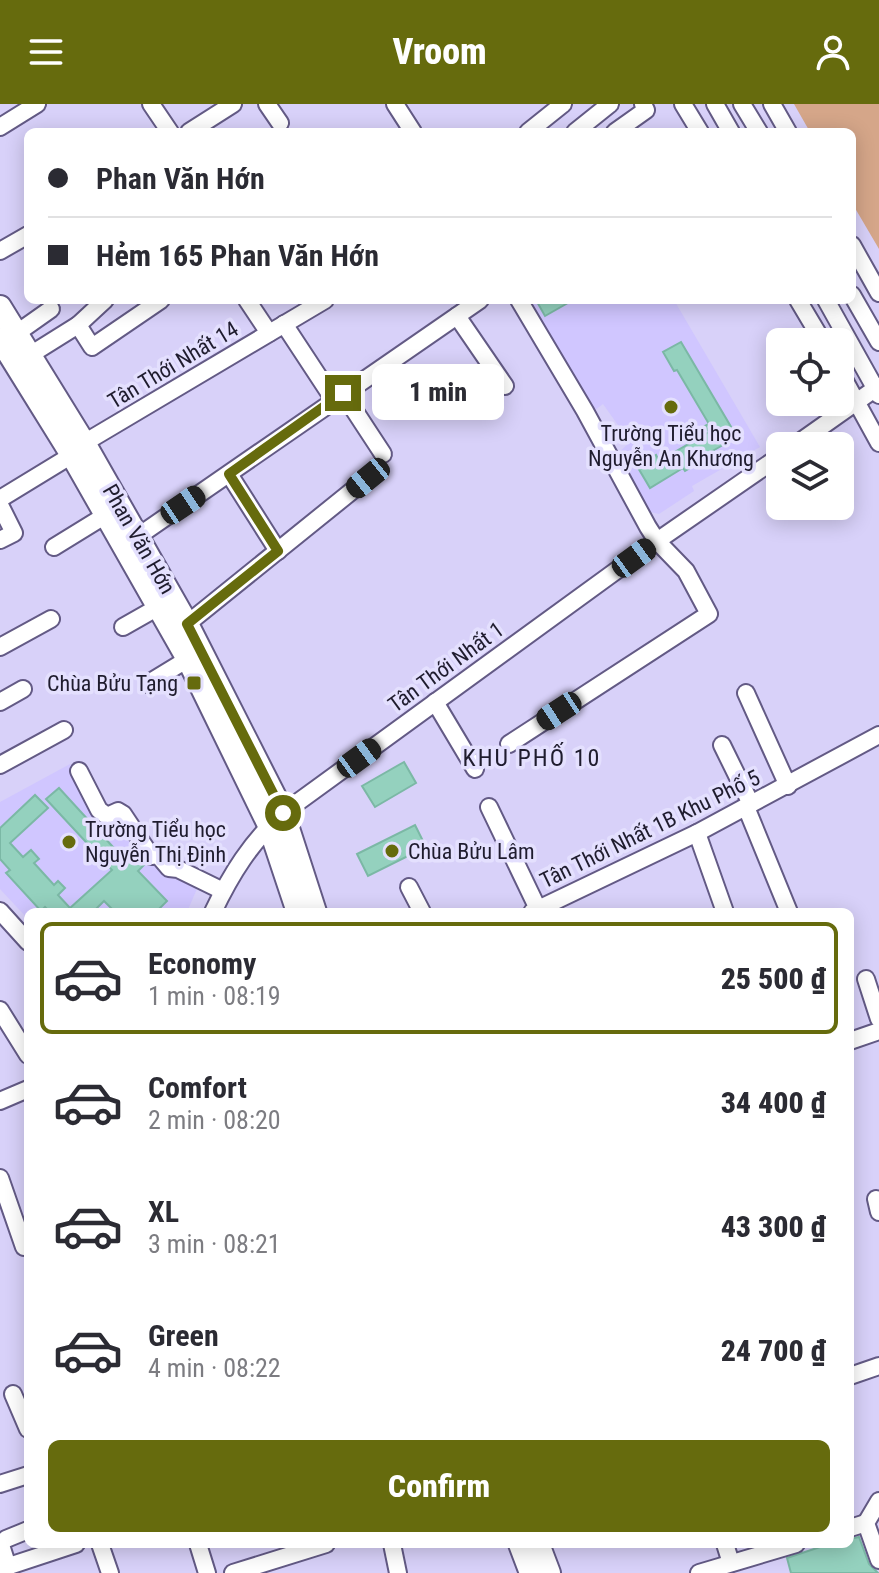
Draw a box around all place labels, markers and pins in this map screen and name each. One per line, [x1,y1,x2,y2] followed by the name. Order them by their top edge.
[662,398,680,416] marker: Trường Tiểu học Nguyễn An Khương
[588,421,754,471] place label: Trường Tiểu học Nguyễn An Khương
[47,671,178,696] place label: Chùa Bửu Tạng
[185,674,203,692] marker: Chùa Bửu Tạng
[85,817,226,867] place label: Trường Tiểu học Nguyễn Thị Định
[60,833,78,851] marker: Trường Tiểu học Nguyễn Thị Định
[408,839,535,864] place label: Chùa Bửu Lâm
[383,842,401,860] marker: Chùa Bửu Lâm

